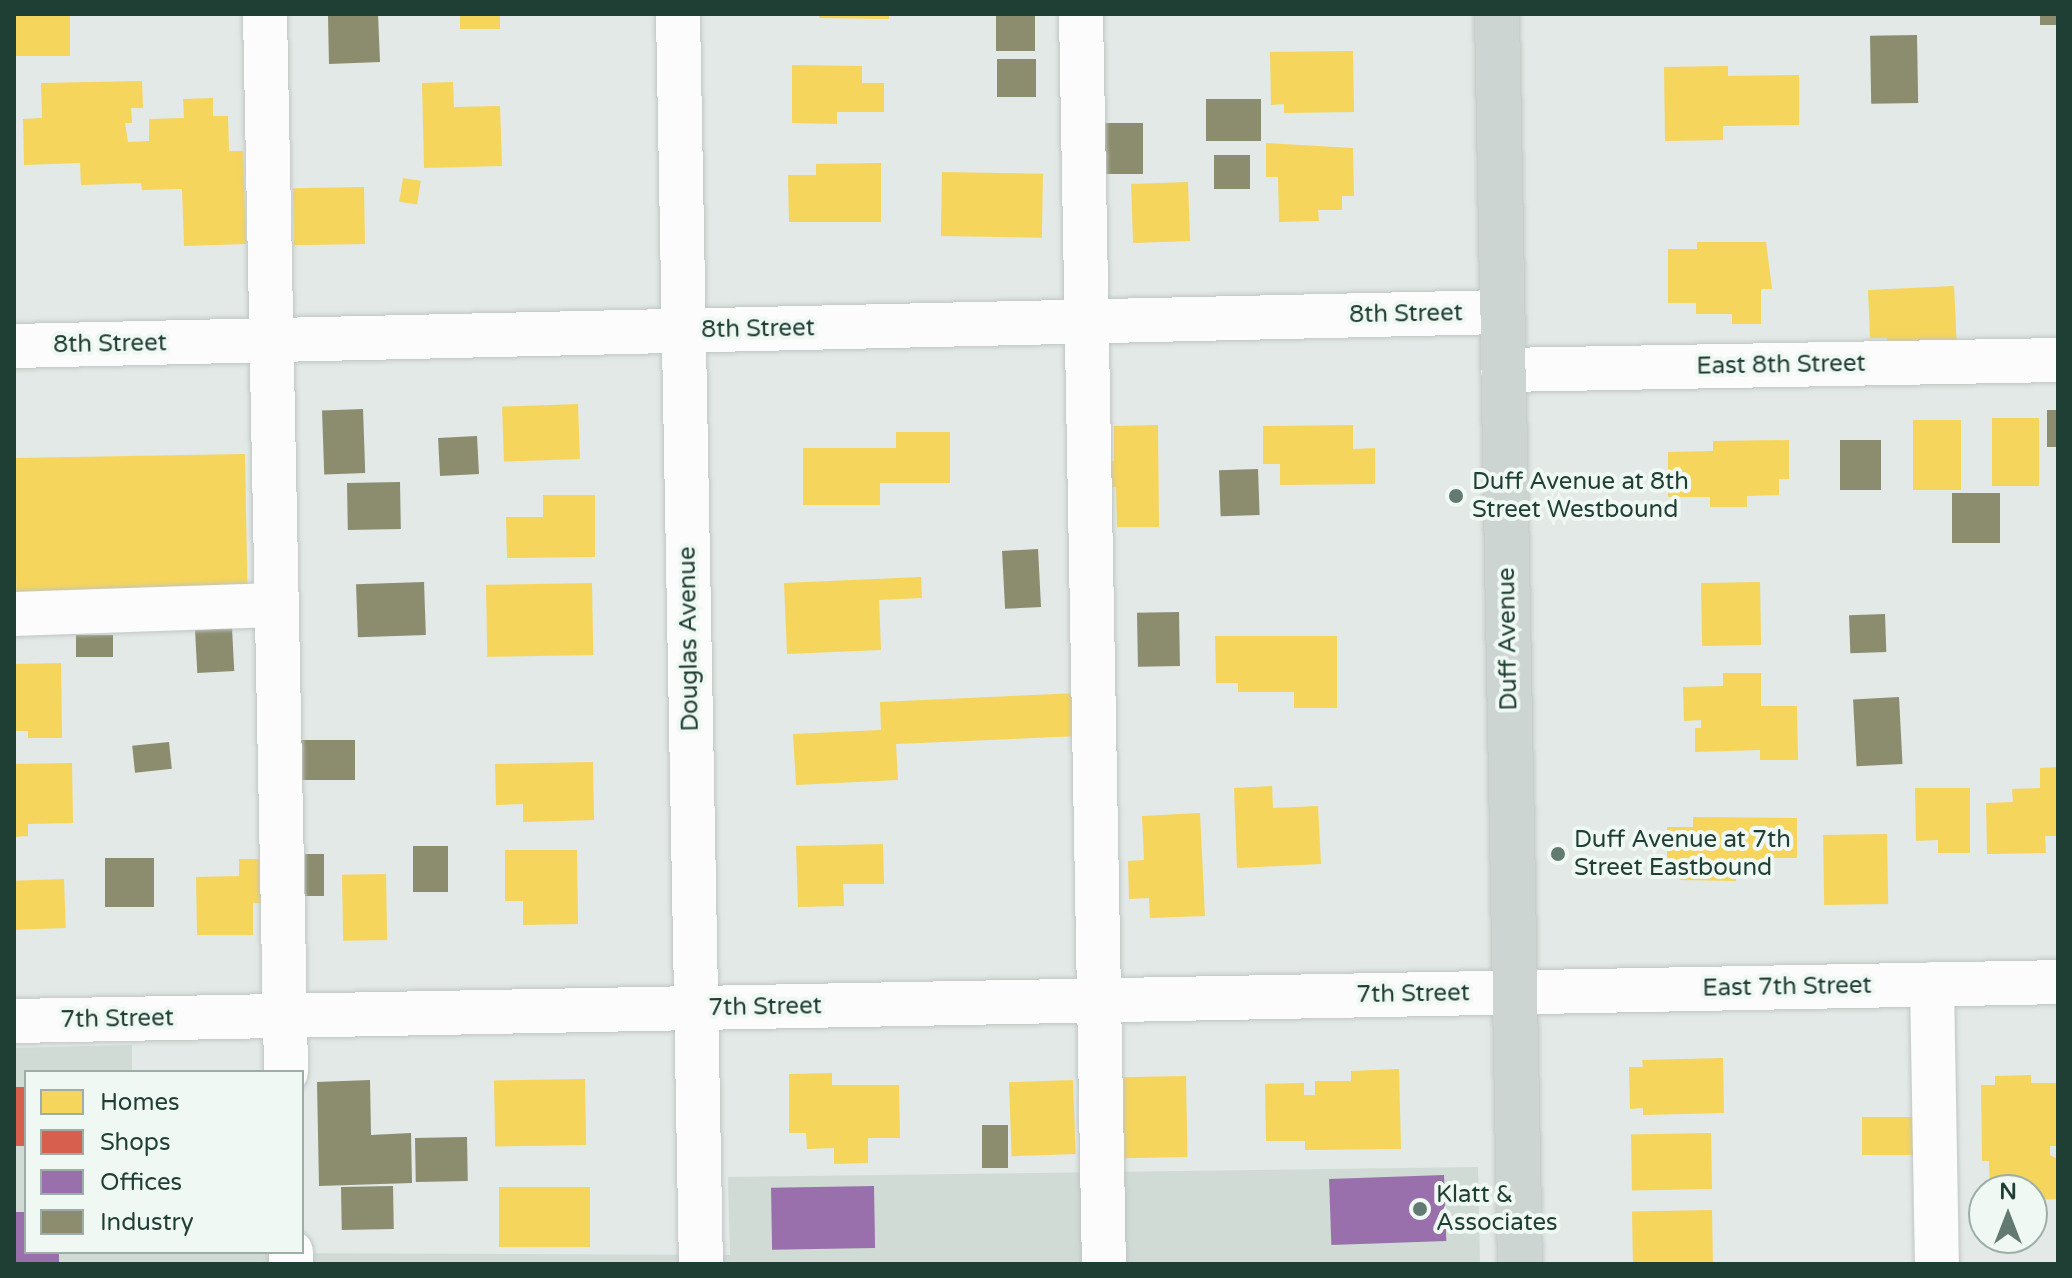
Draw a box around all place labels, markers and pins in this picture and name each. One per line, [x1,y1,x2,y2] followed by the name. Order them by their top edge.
[1472,468,1689,524] place label: Duff Avenue at 8th Street Westbound
[1447,487,1465,505] marker: Duff Avenue at 8th Street Westbound
[1574,826,1791,882] place label: Duff Avenue at 7th Street Eastbound
[1549,845,1567,863] marker: Duff Avenue at 7th Street Eastbound
[1436,1181,1558,1237] place label: Klatt & Associates
[1411,1200,1429,1218] marker: Klatt & Associates

